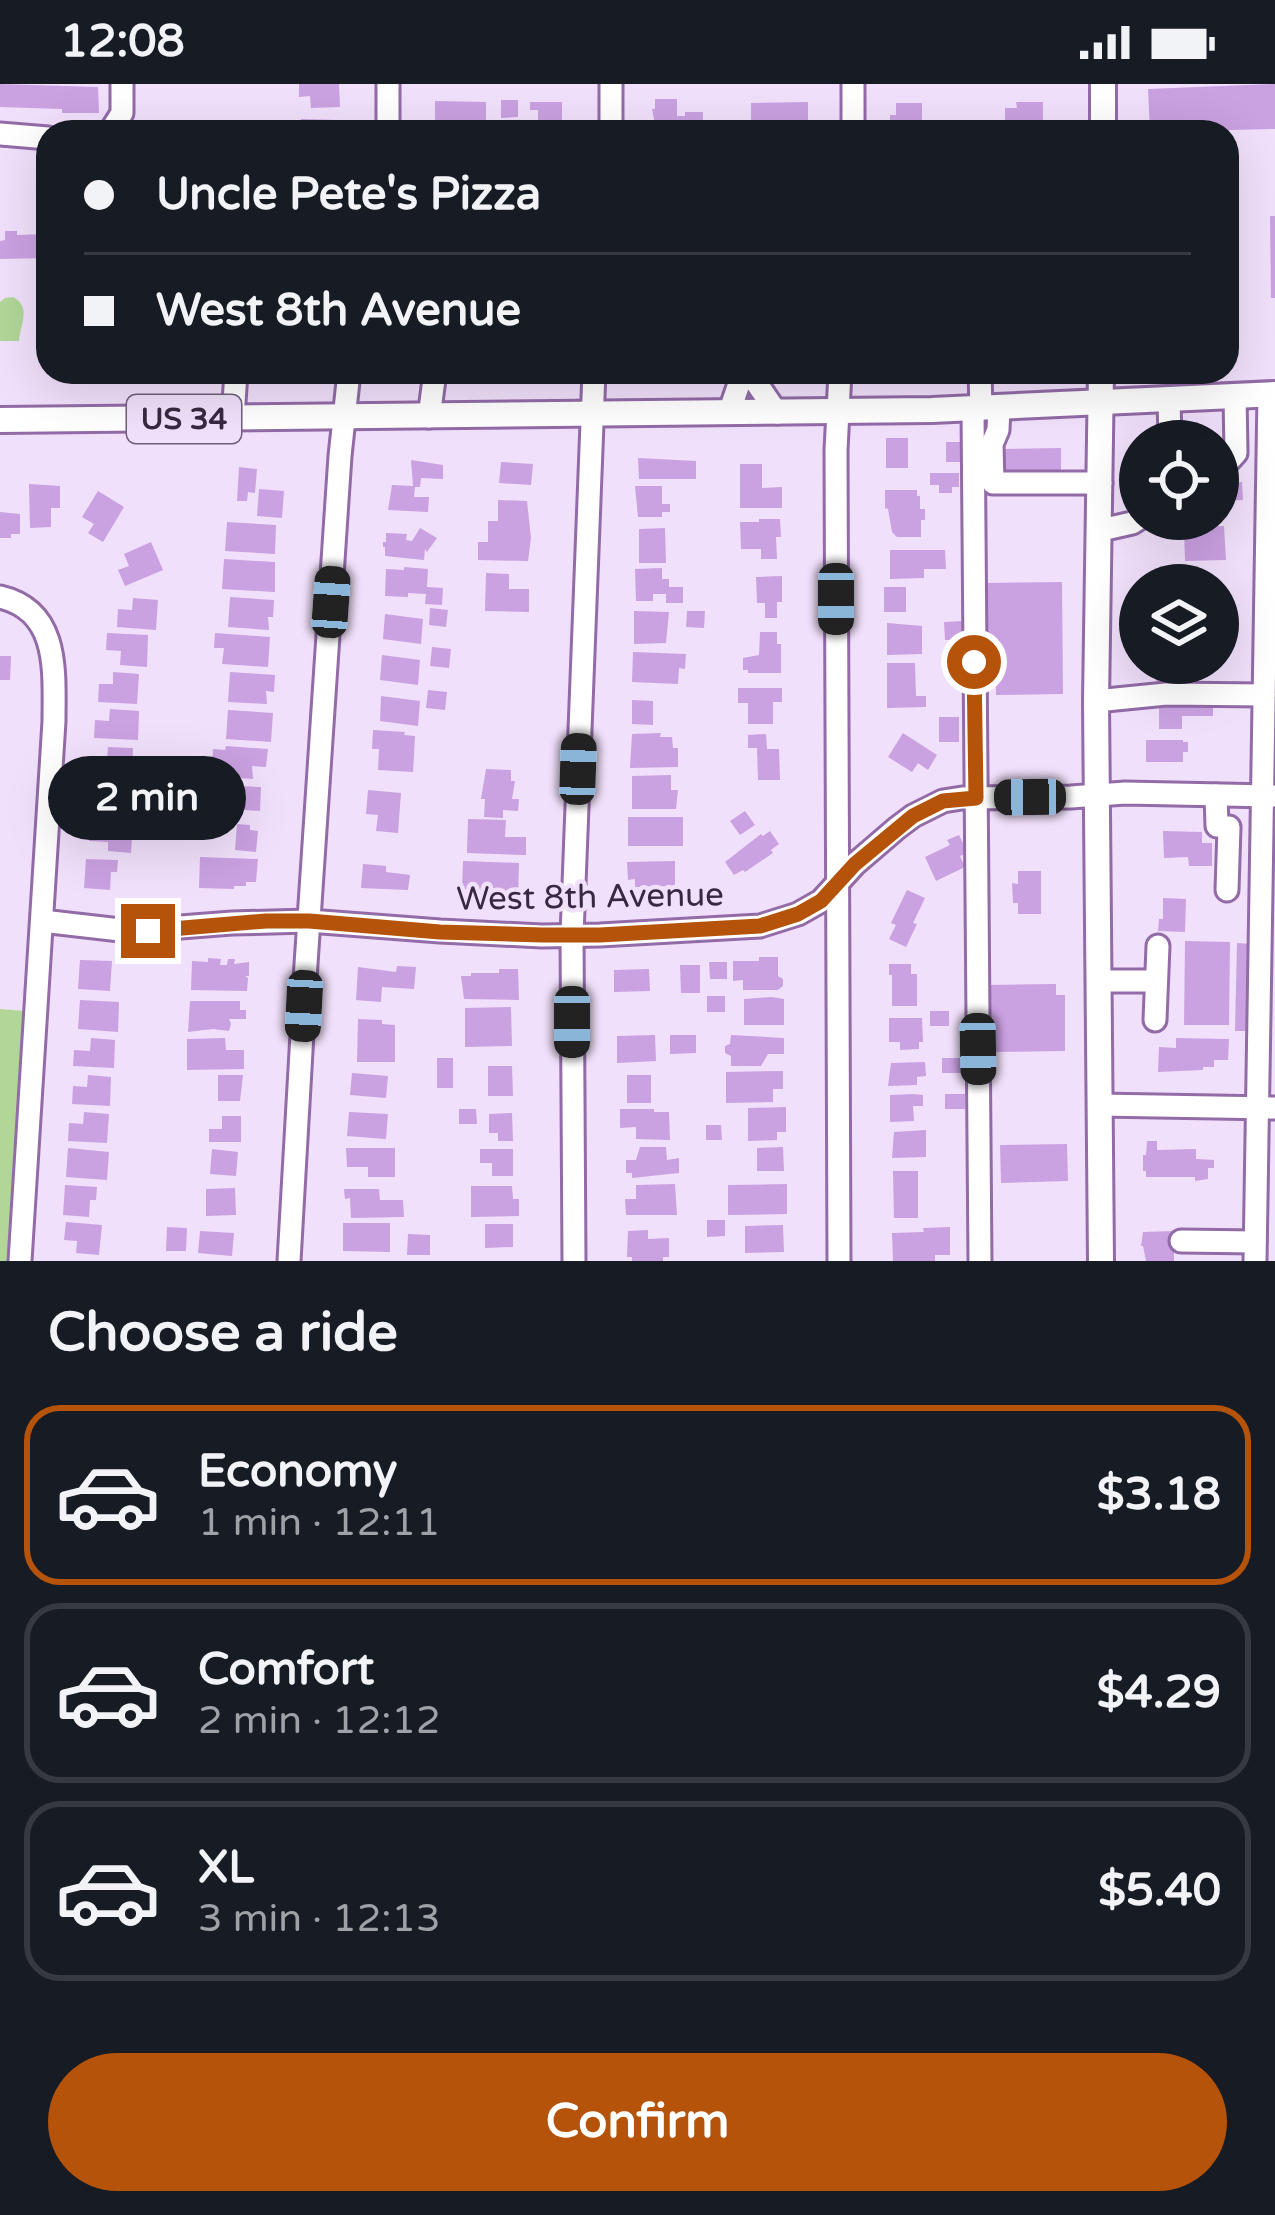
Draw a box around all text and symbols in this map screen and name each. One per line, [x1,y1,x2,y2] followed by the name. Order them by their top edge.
[60,15,185,69] text: 12:08
[156,168,541,222] text: Uncle Pete's Pizza
[156,284,521,338] text: West 8th Avenue
[127,395,241,443] road number: US 34
[1119,420,1239,684] map controls
[1119,420,1239,540] button: locate
[818,563,854,635] car
[1119,564,1239,684] button: layers
[311,565,351,639] car
[947,635,1001,689] route start
[559,732,597,806] car
[49,757,247,841] callout: 2 min
[95,774,199,821] text: 2 min
[994,778,1066,816] car
[456,875,724,919] street label: West 8th Avenue
[121,904,175,958] route end
[284,969,324,1043] car
[554,986,590,1058] car
[959,1013,997,1085] car
[48,1300,398,1365] text: Choose a ride
[54,1441,162,1549] icon: car
[198,1445,397,1499] text: Economy
[1097,1468,1221,1522] text: $3.18
[198,1499,440,1546] text: 1 min · 12:11
[54,1639,162,1747] icon: car
[198,1643,374,1697] text: Comfort
[1097,1666,1221,1720] text: $4.29
[198,1697,440,1744] text: 2 min · 12:12
[54,1837,162,1945] icon: car
[198,1841,254,1895] text: XL
[1098,1864,1221,1918] text: $5.40
[198,1895,440,1942] text: 3 min · 12:13
[48,2053,1227,2191] button: Confirm

